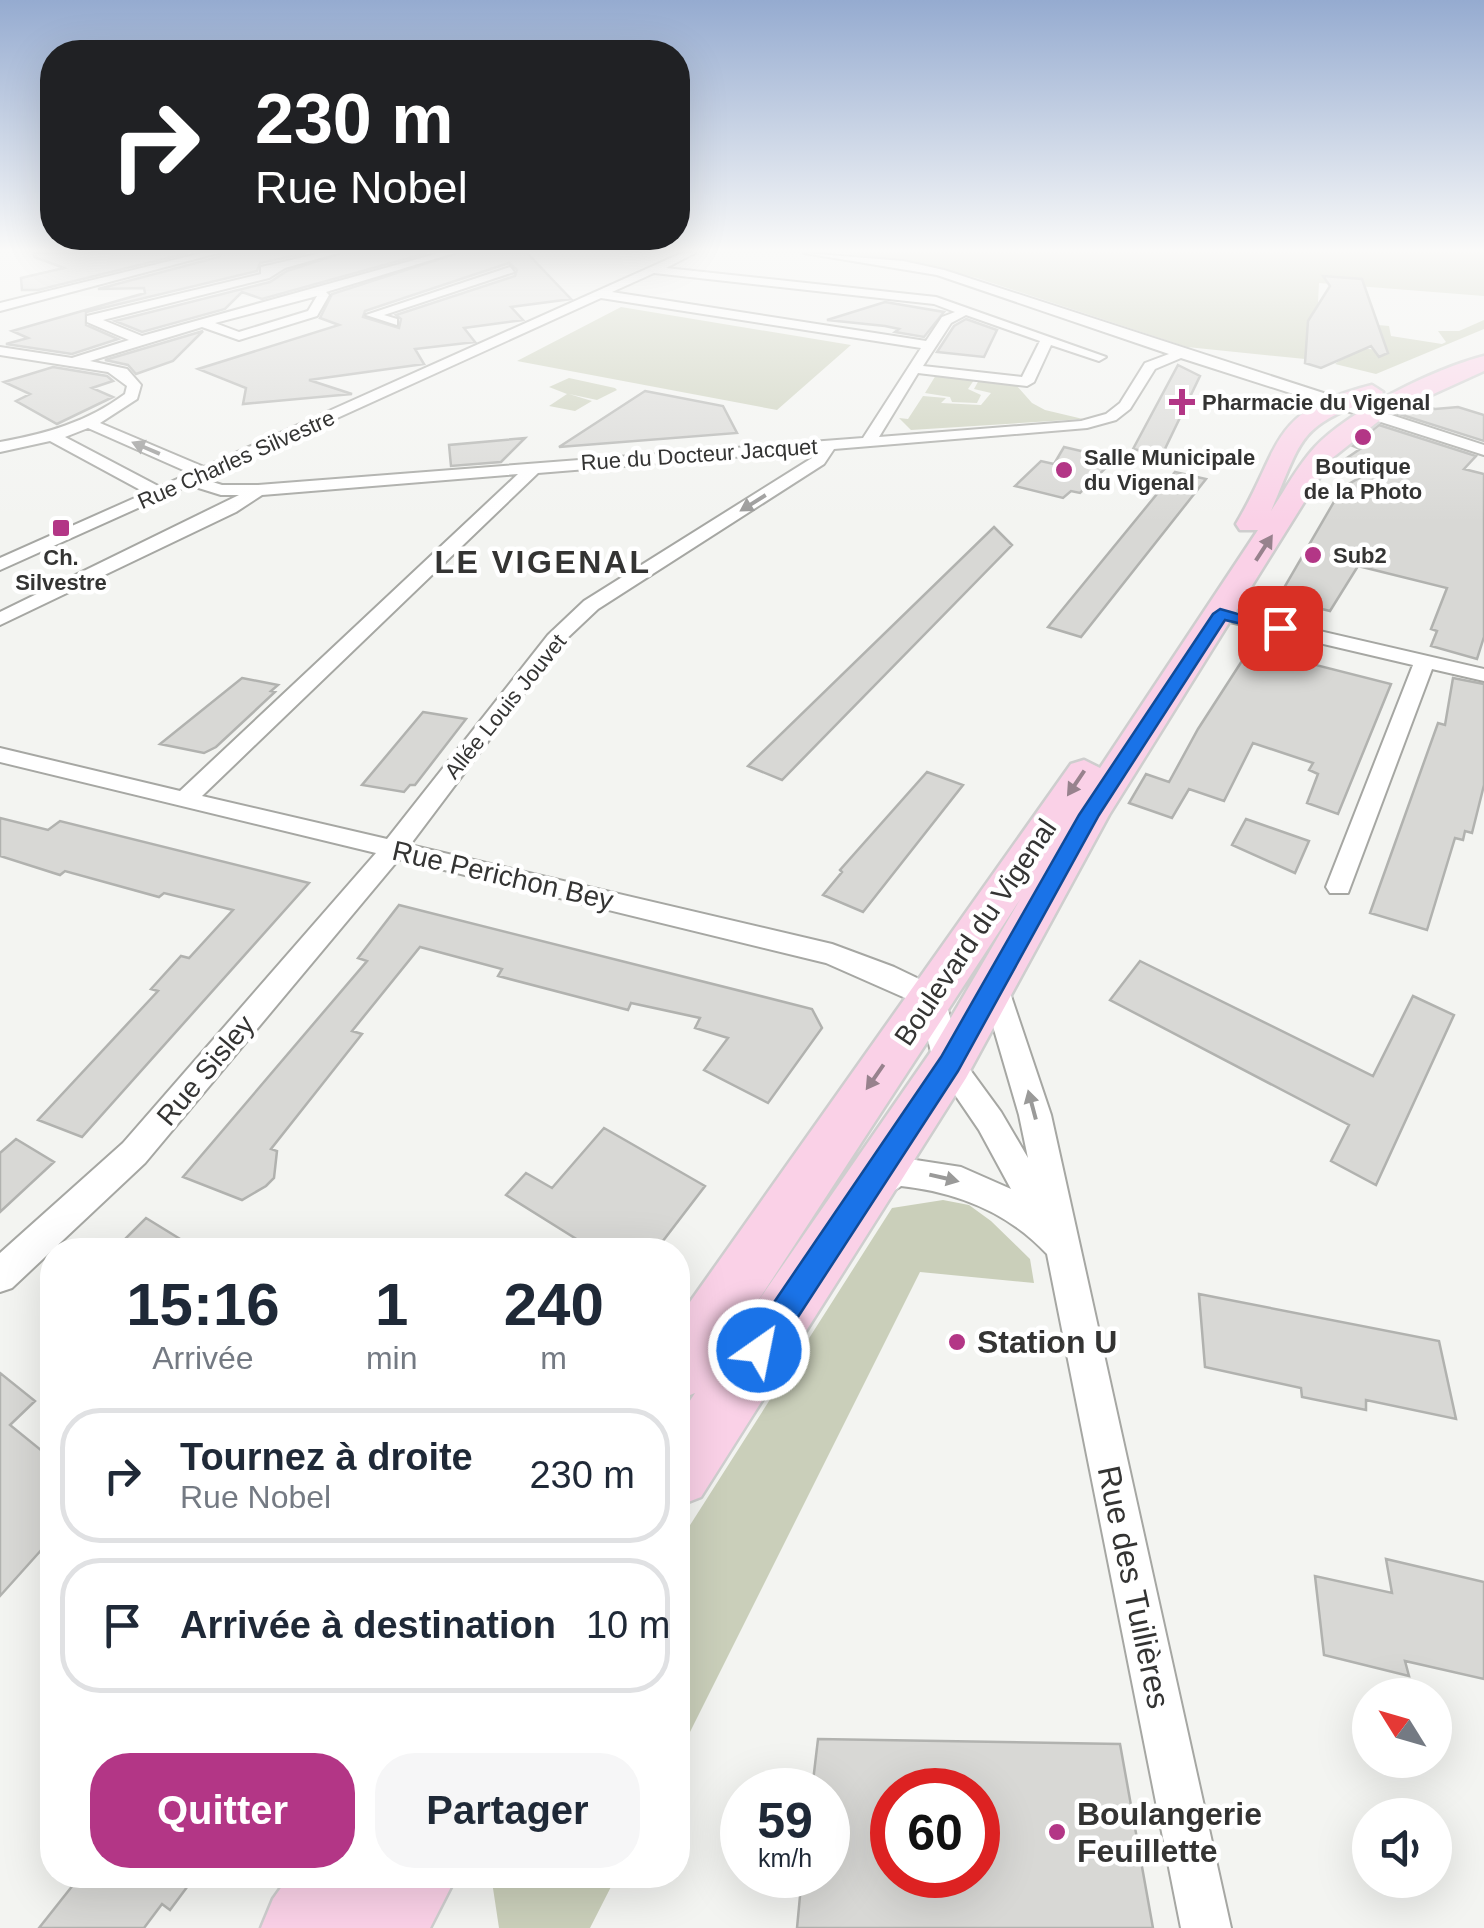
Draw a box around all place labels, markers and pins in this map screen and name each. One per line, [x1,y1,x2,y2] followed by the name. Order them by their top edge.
[1202,390,1430,415] place label: Pharmacie du Vigenal
[1171,391,1193,413] marker: Pharmacie du Vigenal
[1352,426,1374,448] marker: Boutique de la Photo
[1084,445,1255,495] place label: Salle Municipale du Vigenal
[1304,454,1422,504] place label: Boutique de la Photo
[1053,459,1075,481] marker: Salle Municipale du Vigenal
[50,517,72,539] marker: Ch. Silvestre
[1333,543,1387,568] place label: Sub2
[1302,544,1324,566] marker: Sub2
[15,545,107,595] place label: Ch. Silvestre
[1238,586,1323,671] pin
[977,1324,1117,1360] place label: Station U
[946,1331,968,1353] marker: Station U
[1077,1796,1262,1869] place label: Boulangerie Feuillette
[1046,1821,1068,1843] marker: Boulangerie Feuillette

